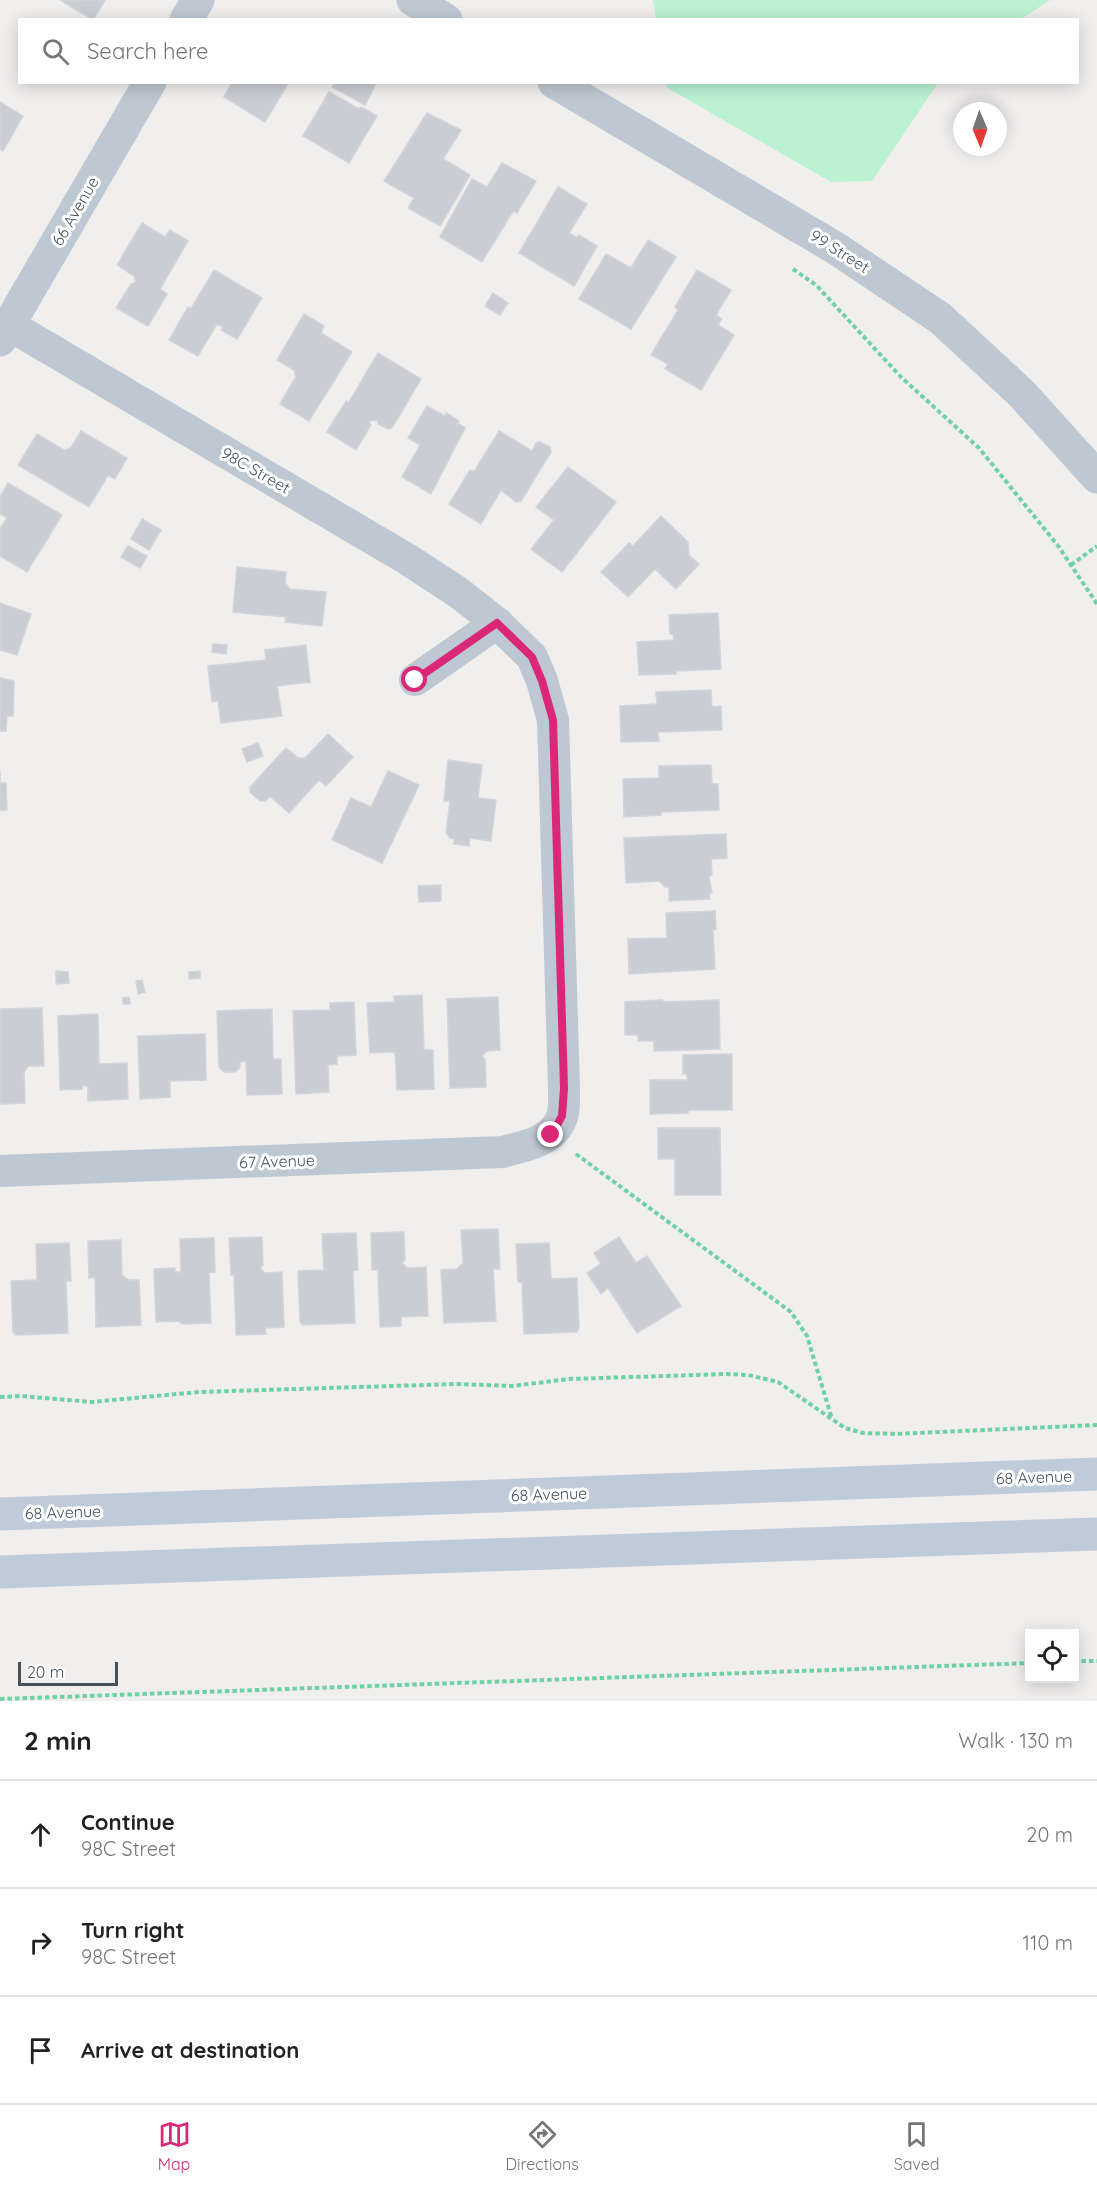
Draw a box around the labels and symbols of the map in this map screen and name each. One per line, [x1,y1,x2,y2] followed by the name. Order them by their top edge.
[953,102,1007,156] north arrow
[47,173,103,249] street label: 66 Avenue
[807,225,873,277] street label: 99 Street
[218,442,294,498] street label: 98C Street
[401,666,427,692] route start
[537,1121,563,1147] route end
[239,1150,315,1172] street label: 67 Avenue
[996,1466,1072,1488] street label: 68 Avenue
[511,1483,587,1505] street label: 68 Avenue
[25,1501,101,1523] street label: 68 Avenue
[18,1659,118,1686] scale bar

